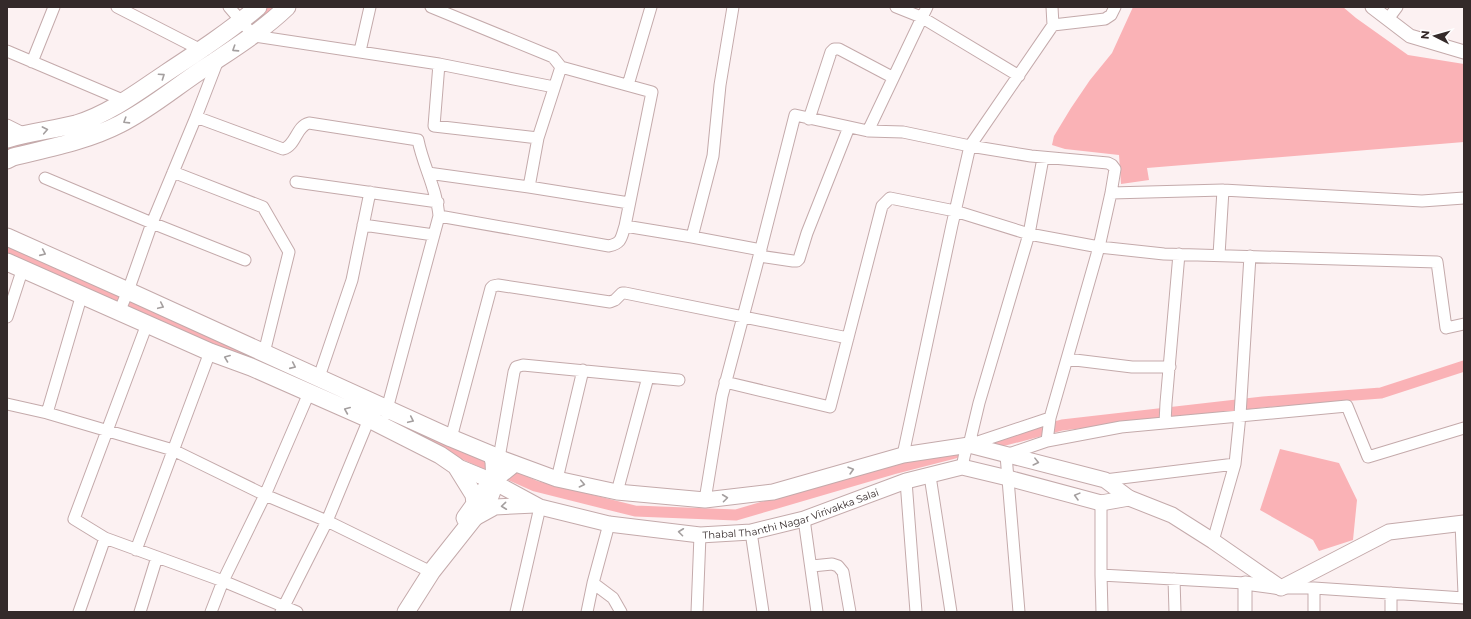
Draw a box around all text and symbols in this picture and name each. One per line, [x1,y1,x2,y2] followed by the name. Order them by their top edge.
[1415,16,1455,56] north arrow
[1418,30,1432,40] text: N
[232,44,239,51] one-way arrow
[158,73,165,81] one-way arrow
[123,116,130,123] one-way arrow
[42,126,48,134] one-way arrow
[38,248,46,256] one-way arrow
[157,301,165,309] one-way arrow
[224,355,231,363] one-way arrow
[289,361,296,369] one-way arrow
[343,406,350,414] one-way arrow
[406,415,414,423] one-way arrow
[1032,458,1039,466] one-way arrow
[848,466,855,475] one-way arrow
[579,480,585,488] one-way arrow
[702,485,880,541] street label: Thabal Thanthi Nagar Virivakka Salai
[1074,493,1081,501] one-way arrow
[722,494,728,503] one-way arrow
[501,502,507,511] one-way arrow
[678,528,684,537] one-way arrow

